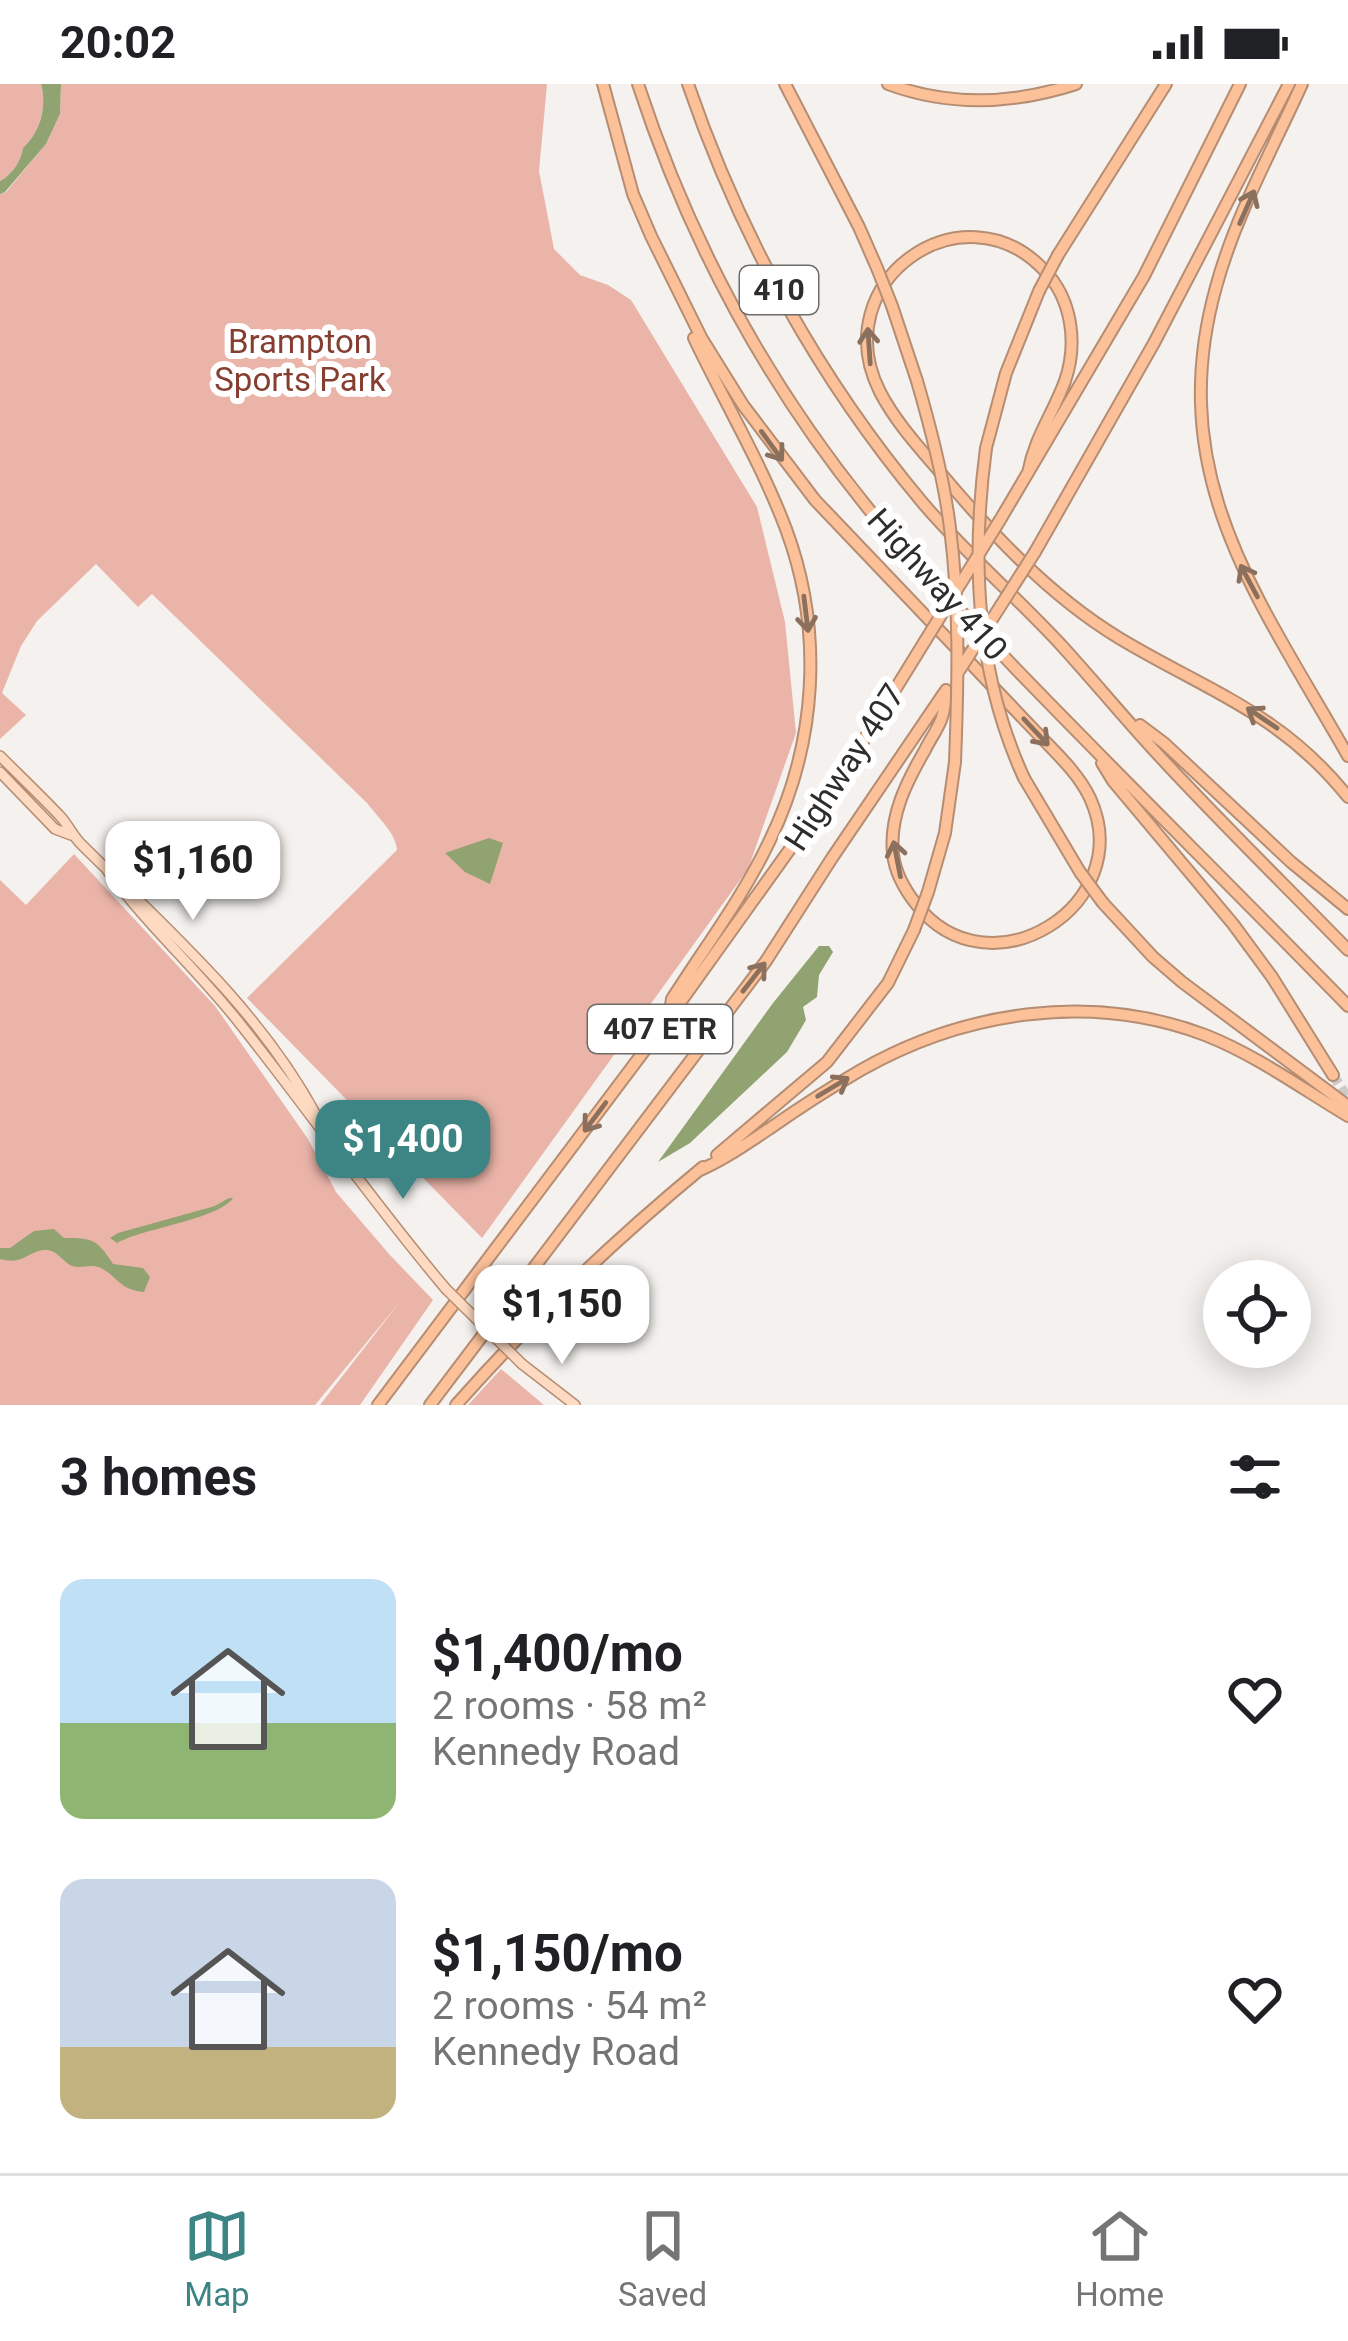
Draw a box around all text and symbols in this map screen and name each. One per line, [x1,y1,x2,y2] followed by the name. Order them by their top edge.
[60,16,176,69] text: 20:02
[1237,189,1259,225] one-way arrow
[740,266,818,314] road number: 410
[214,322,386,399] park label: Brampton Sports Park
[857,327,880,366] one-way arrow
[759,429,784,462] one-way arrow
[859,501,1016,668] street label: Highway 410
[1237,564,1260,599] one-way arrow
[796,594,818,633] one-way arrow
[776,677,913,858] street label: Highway 407
[1246,706,1280,731] one-way arrow
[1022,717,1050,746] one-way arrow
[95,821,291,923] pin: $1,160
[132,837,254,883] text: $1,160
[885,840,907,879] one-way arrow
[740,961,766,993] one-way arrow
[588,1005,732,1053] road number: 407 ETR
[815,1075,849,1099] one-way arrow
[305,1100,501,1202] pin: $1,400
[582,1100,608,1132] one-way arrow
[342,1116,464,1162] text: $1,400
[1203,1260,1311,1368] map controls
[1203,1260,1311,1368] button: locate
[464,1265,660,1367] pin: $1,150
[501,1281,623,1327] text: $1,150
[1222,1444,1288,1510] icon: filters
[60,1448,257,1507] text: 3 homes
[432,1624,683,1683] text: $1,400/mo
[156,1627,300,1771] icon: home
[1222,1666,1288,1732] icon: heart
[432,1683,707,1729] text: 2 rooms · 58 m²
[432,1729,680,1775] text: Kennedy Road
[432,1924,683,1983] text: $1,150/mo
[156,1927,300,2071] icon: home
[1222,1966,1288,2032] icon: heart
[432,1983,707,2029] text: 2 rooms · 54 m²
[432,2029,680,2075] text: Kennedy Road
[184,2203,250,2314] tab: Map
[618,2203,707,2314] tab: Saved
[1075,2203,1164,2314] tab: Home

